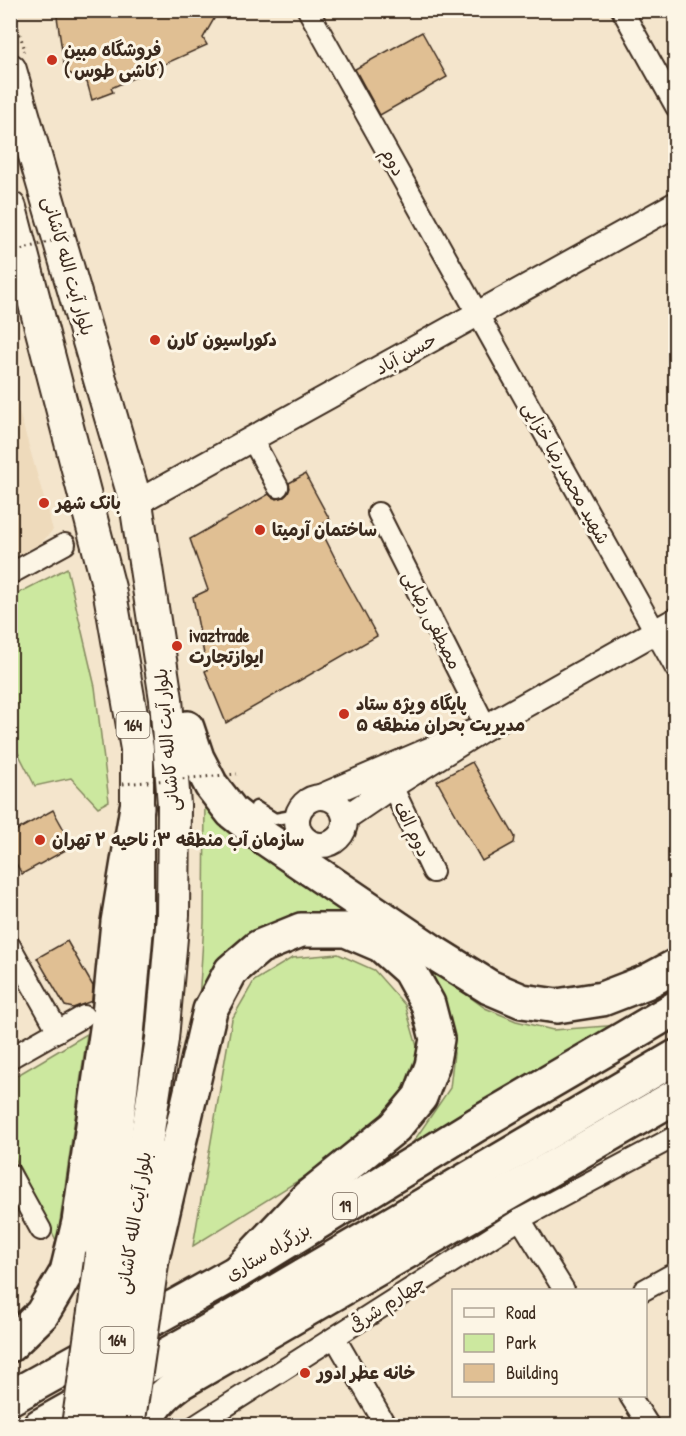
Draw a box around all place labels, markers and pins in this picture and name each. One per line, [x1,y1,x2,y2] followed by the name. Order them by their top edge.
[64,37,164,83] place label: فروشگاه مبین ( کاشی طوس)
[45,53,59,67] marker: فروشگاه مبین ( کاشی طوس)
[167,327,277,352] place label: دکوراسیون کارن
[148,333,162,347] marker: دکوراسیون کارن
[54,490,121,515] place label: بانک شهر
[37,496,51,510] marker: بانک شهر
[272,517,377,542] place label: ساختمان آرمیتا
[253,523,267,537] marker: ساختمان آرمیتا
[189,623,264,669] place label: ivaztrade ایوازتجارت
[170,639,184,653] marker: ivaztrade ایوازتجارت
[356,691,525,737] place label: پایگاه ویژه ستاد مدیریت بحران منطقه ۵
[337,707,351,721] marker: پایگاه ویژه ستاد مدیریت بحران منطقه ۵
[52,827,304,852] place label: سازمان آب منطقه ۳، ناحیه ۲ تهران
[33,833,47,847] marker: سازمان آب منطقه ۳، ناحیه ۲ تهران
[315,1360,416,1385] place label: خانه عطر ادور
[298,1366,312,1380] marker: خانه عطر ادور

